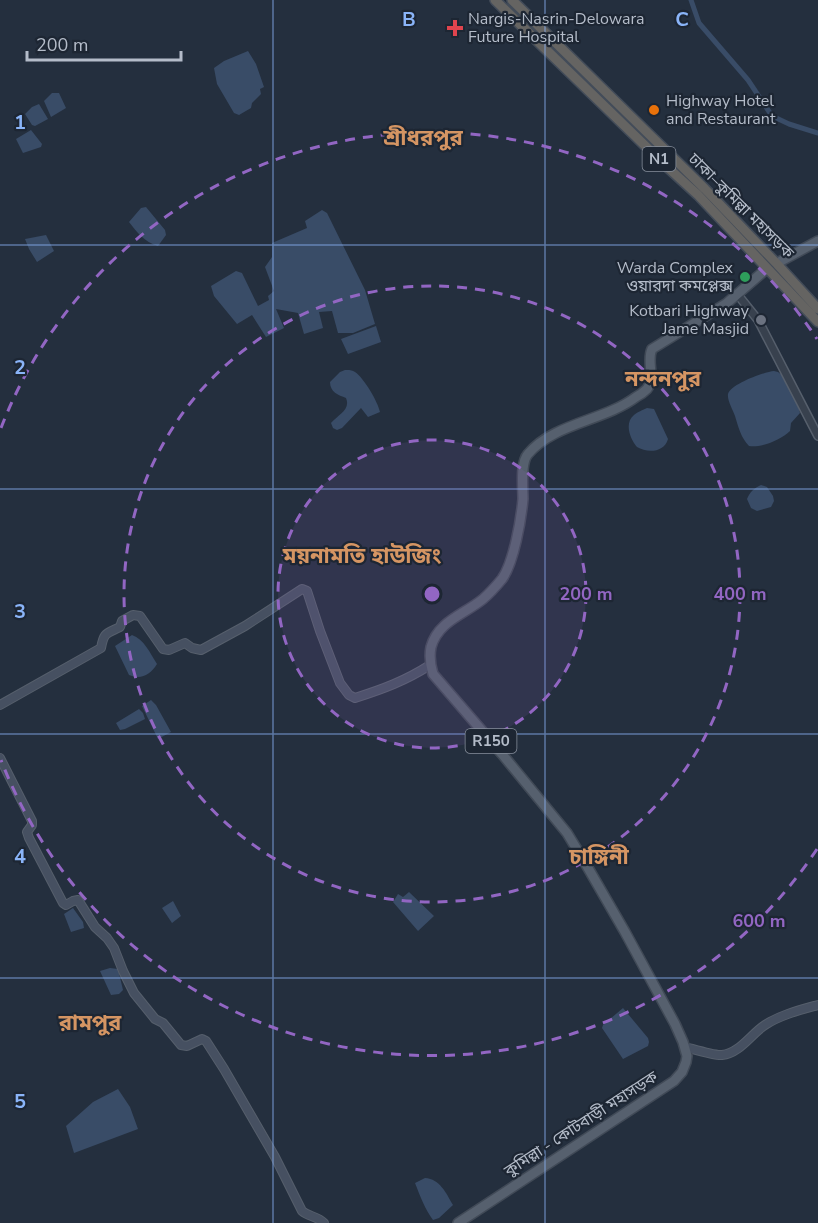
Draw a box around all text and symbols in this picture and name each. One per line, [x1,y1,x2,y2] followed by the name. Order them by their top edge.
[402,6,416,33] text: B
[675,6,689,33] text: C
[468,8,645,48] place label: Nargis-Nasrin-Delowara Future Hospital
[446,19,464,37] marker: Nargis-Nasrin-Delowara Future Hospital
[27,24,182,62] scale bar
[36,33,88,57] text: 200 m
[666,90,776,130] place label: Highway Hotel and Restaurant
[647,103,661,117] marker: Highway Hotel and Restaurant
[14,109,26,136] text: 1
[382,123,463,153] district label: শ্রীধরপুর
[642,147,676,171] road number: N1
[683,148,799,264] street label: ঢাকা–কুমিল্লা মহাসড়ক
[617,257,734,297] place label: Warda Complex ওয়ারদা কমপ্লেক্স
[738,270,752,284] marker: Warda Complex ওয়ারদা কমপ্লেক্স
[629,300,750,340] place label: Kotbari Highway Jame Masjid
[754,313,768,327] marker: Kotbari Highway Jame Masjid
[14,354,26,381] text: 2
[624,364,702,394] district label: নন্দনপুর
[282,541,441,571] district label: ময়নামতি হাউজিং
[559,582,613,606] text: 200 m
[713,582,767,606] text: 400 m
[422,584,442,604] centre of rings
[14,598,26,625] text: 3
[466,729,516,753] road number: R150
[568,842,630,872] district label: চাঙ্গিনী
[14,843,26,870] text: 4
[732,909,786,933] text: 600 m
[58,1008,122,1038] district label: রামপুর
[499,1065,663,1183] street label: কুমিল্লা - কোটবাড়ী মহাসড়ক
[14,1088,26,1115] text: 5

